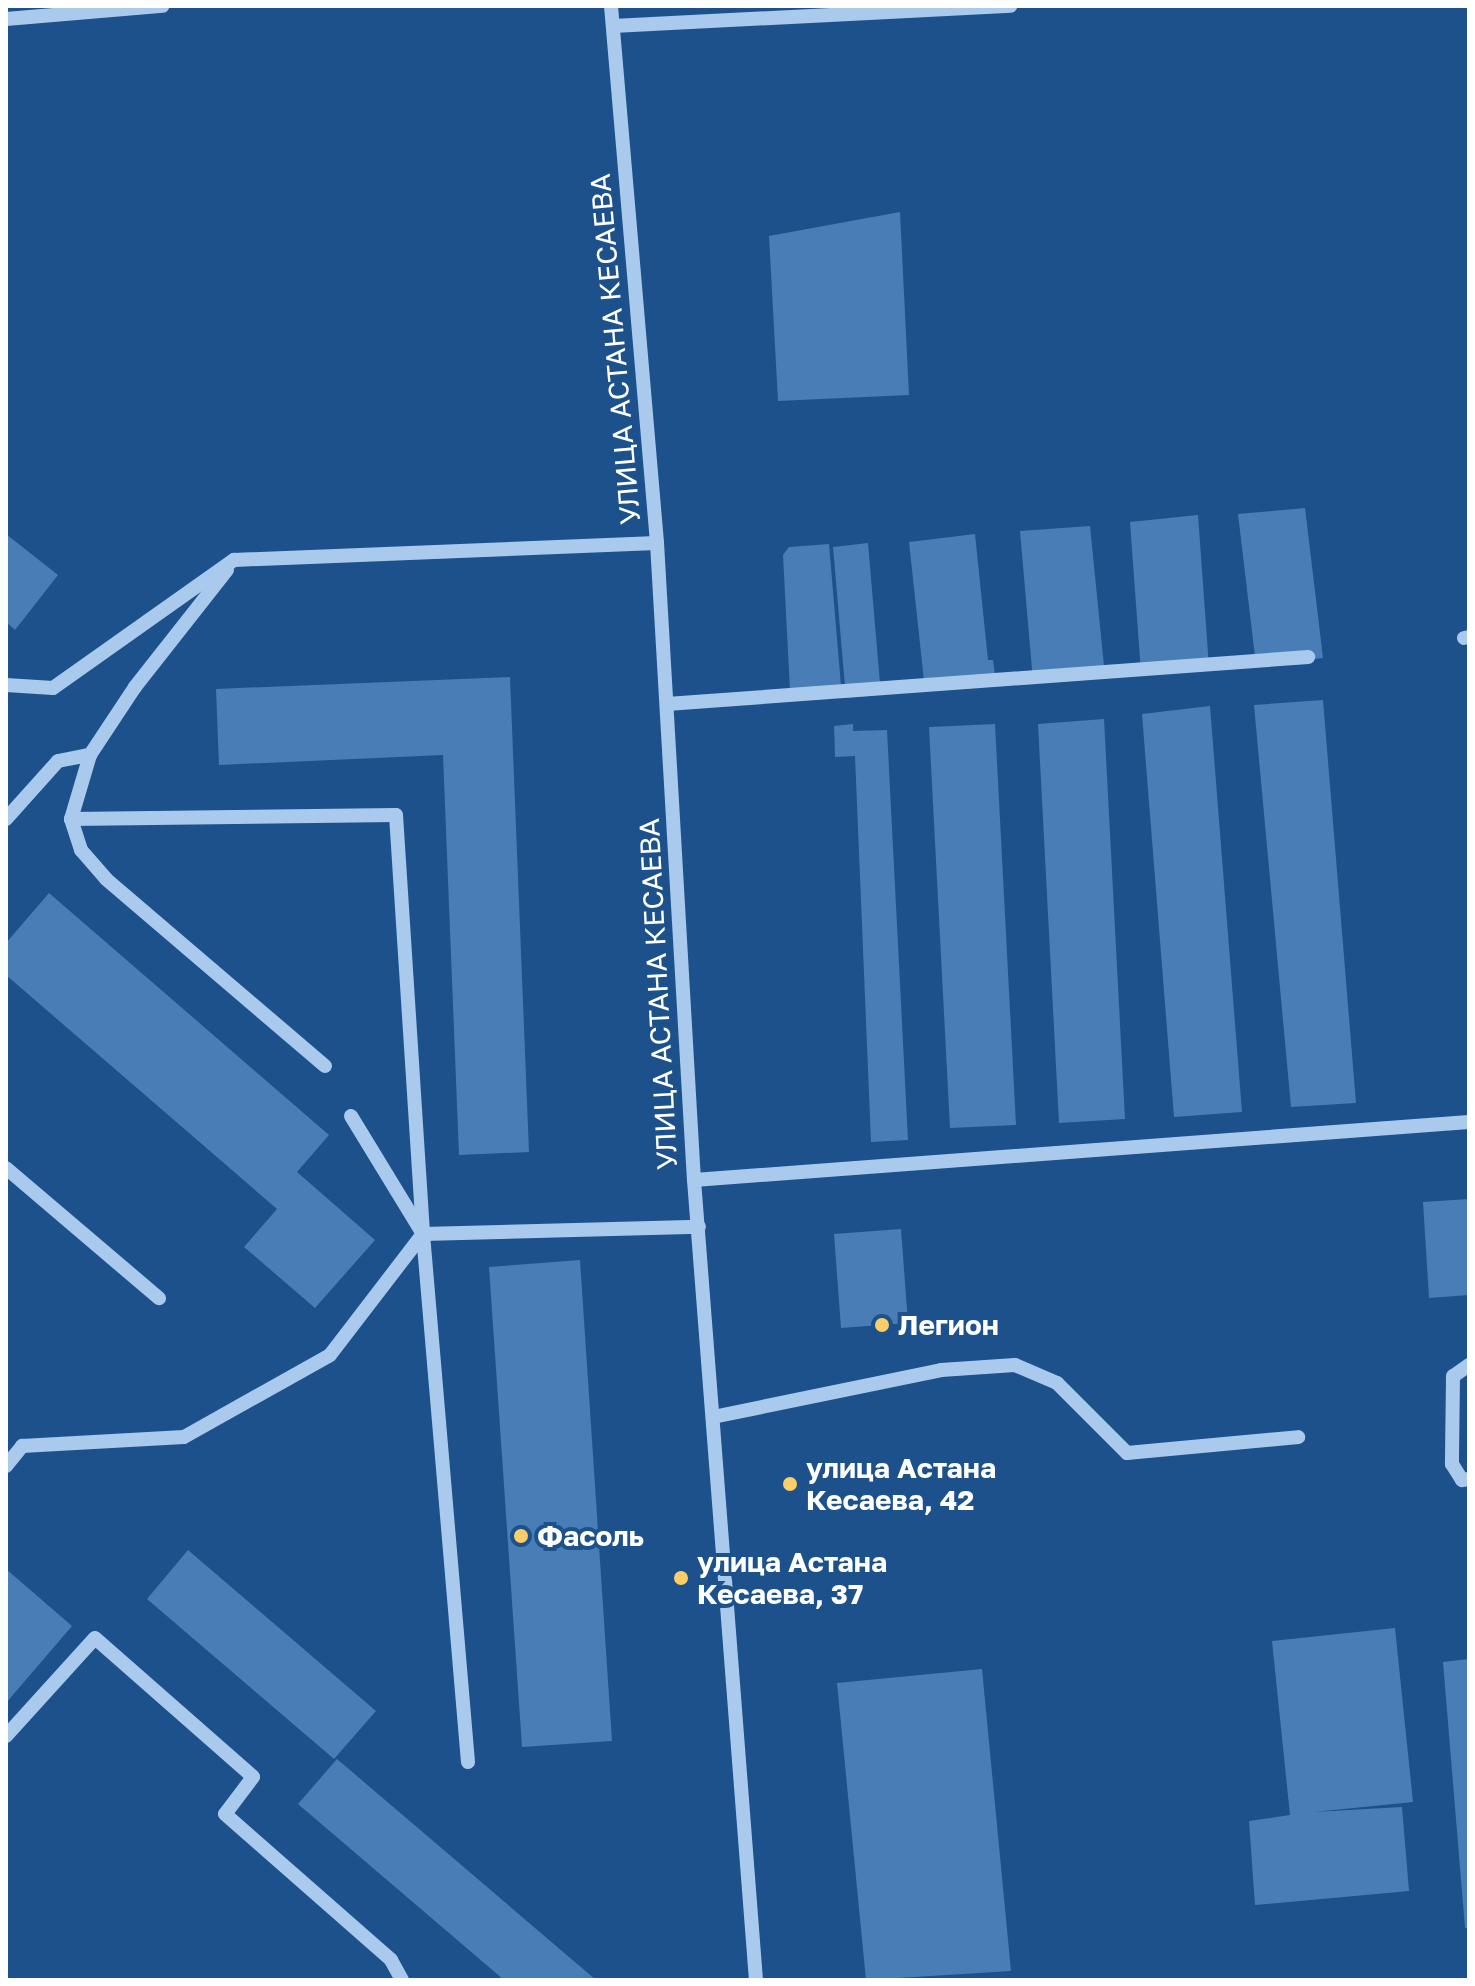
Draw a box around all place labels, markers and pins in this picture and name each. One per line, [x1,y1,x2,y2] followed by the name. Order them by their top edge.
[898,1308,999,1342] place label: Легион
[873,1316,891,1334] marker: Легион
[806,1451,996,1517] place label: улица Астана Кесаева, 42
[781,1475,799,1493] marker: улица Астана Кесаева, 42
[537,1519,644,1553] place label: Фасоль
[512,1527,530,1545] marker: Фасоль
[697,1545,887,1611] place label: улица Астана Кесаева, 37
[672,1569,690,1587] marker: улица Астана Кесаева, 37

